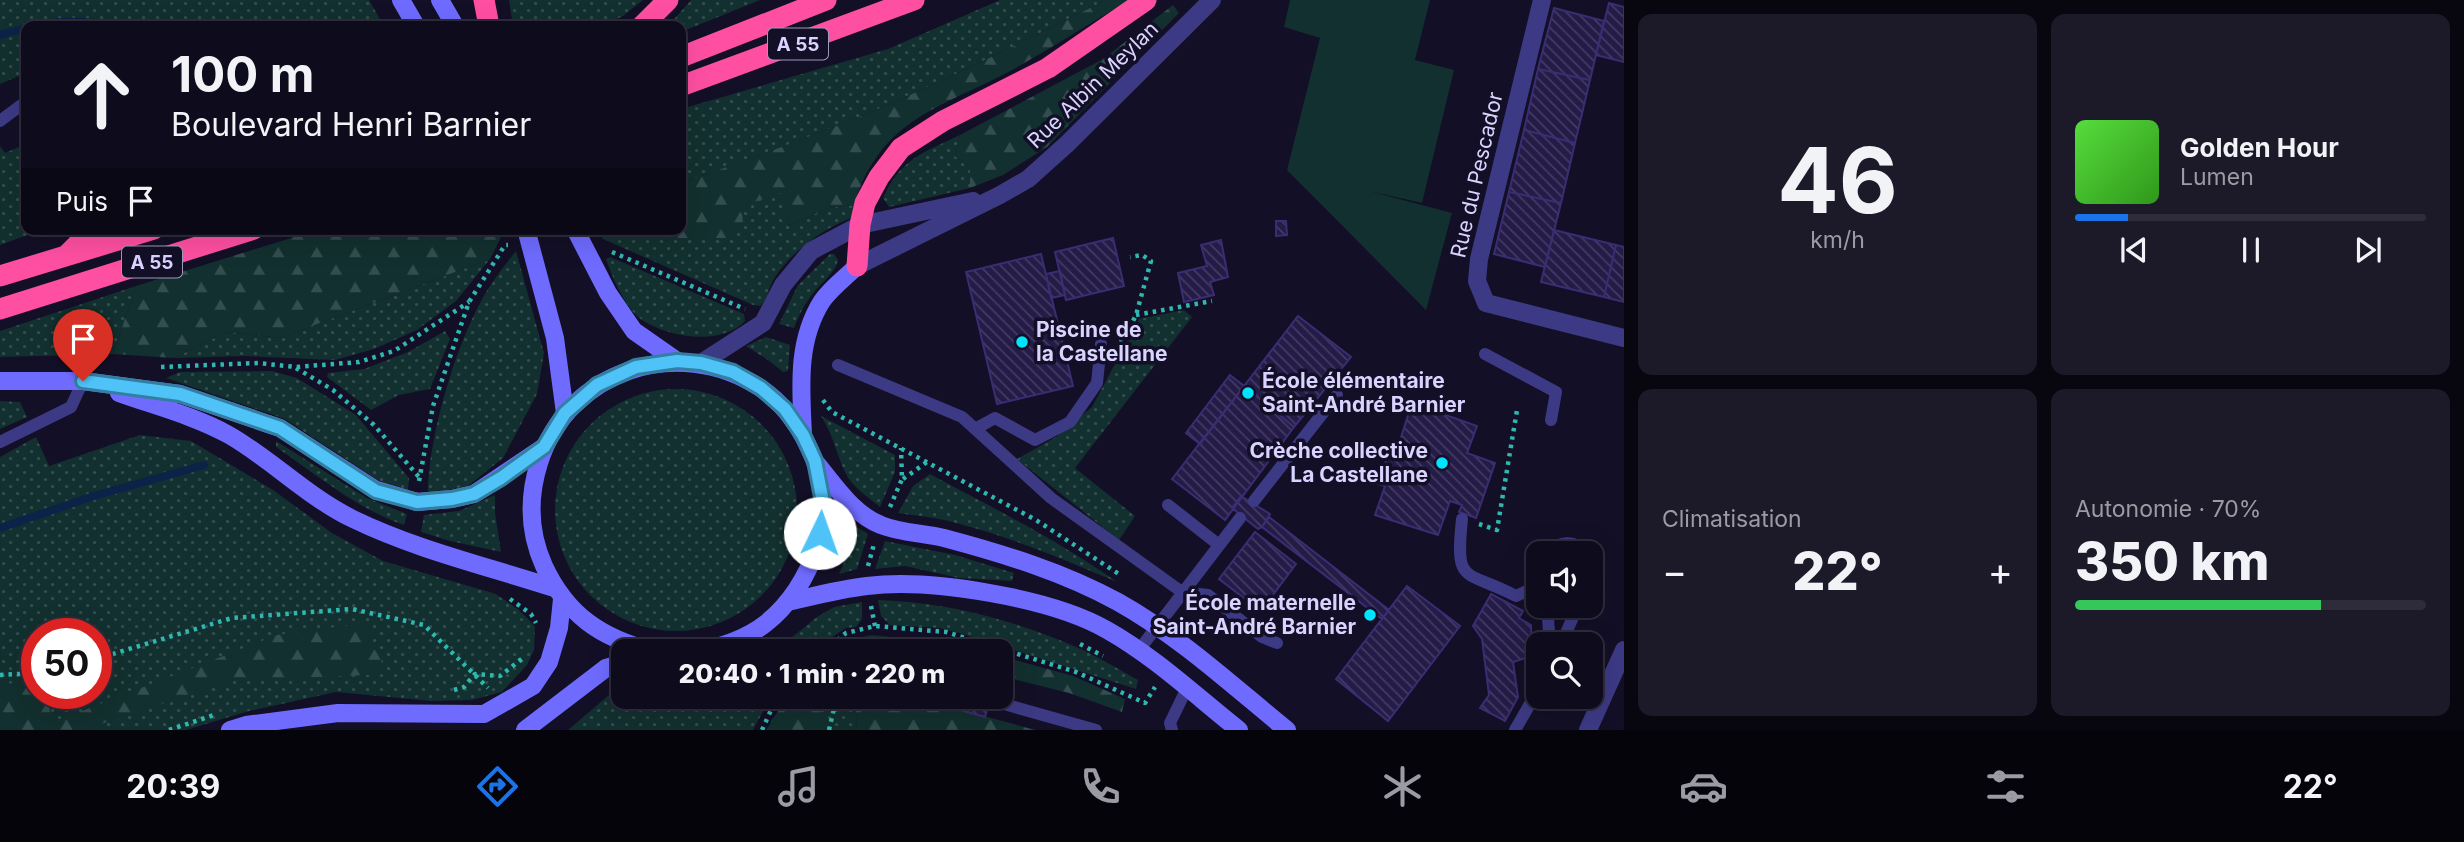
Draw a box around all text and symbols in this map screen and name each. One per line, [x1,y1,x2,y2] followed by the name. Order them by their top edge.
[1022,16,1163,153] street label: Rue Albin Meylan
[768,28,828,60] road number: A 55
[171,45,315,104] text: 100 m
[56,49,147,140] icon: ahead
[1445,90,1508,260] street label: Rue du Pescador
[171,105,531,144] text: Boulevard Henri Barnier
[1777,125,1898,235] text: 46
[2180,132,2339,163] text: Golden Hour
[2180,163,2254,191] text: Lumen
[122,182,160,220] icon: arrive
[56,186,108,217] text: Puis
[1810,226,1865,254] text: km/h
[2115,231,2153,269] icon: previous
[2232,231,2270,269] icon: pause
[2349,231,2387,269] icon: next
[122,246,182,278] road number: A 55
[53,309,113,381] pin
[1036,317,1168,366] place label: Piscine de la Castellane
[64,320,102,358] icon: arrive
[1014,334,1030,350] marker: Piscine de la Castellane
[1262,367,1466,417] place label: École élémentaire Saint-André Barnier
[1240,385,1256,401] marker: École élémentaire Saint-André Barnier
[1249,438,1428,487] place label: Crèche collective La Castellane
[1434,455,1450,471] marker: Crèche collective La Castellane
[2075,495,2261,523] text: Autonomie · 70%
[783,496,857,570] position arrow
[1662,505,1802,533] text: Climatisation
[2075,530,2269,593] text: 350 km
[1792,540,1883,603] text: 22°
[1526,541,1603,709] map controls
[1526,541,1603,618] button: sound
[1662,548,1687,594] text: −
[1988,548,2013,594] text: +
[1153,589,1356,639] place label: École maternelle Saint-André Barnier
[1362,607,1378,623] marker: École maternelle Saint-André Barnier
[21,618,112,709] speed limit sign: 50
[1526,632,1603,709] button: search
[679,658,945,689] text: 20:40 · 1 min · 220 m
[473,762,522,811] icon: directions
[774,762,823,811] icon: music
[1076,762,1125,811] icon: phone
[1378,762,1427,811] icon: climate
[1679,762,1728,811] icon: car
[1981,762,2030,811] icon: filters
[126,767,220,806] text: 20:39
[2283,767,2338,806] text: 22°

